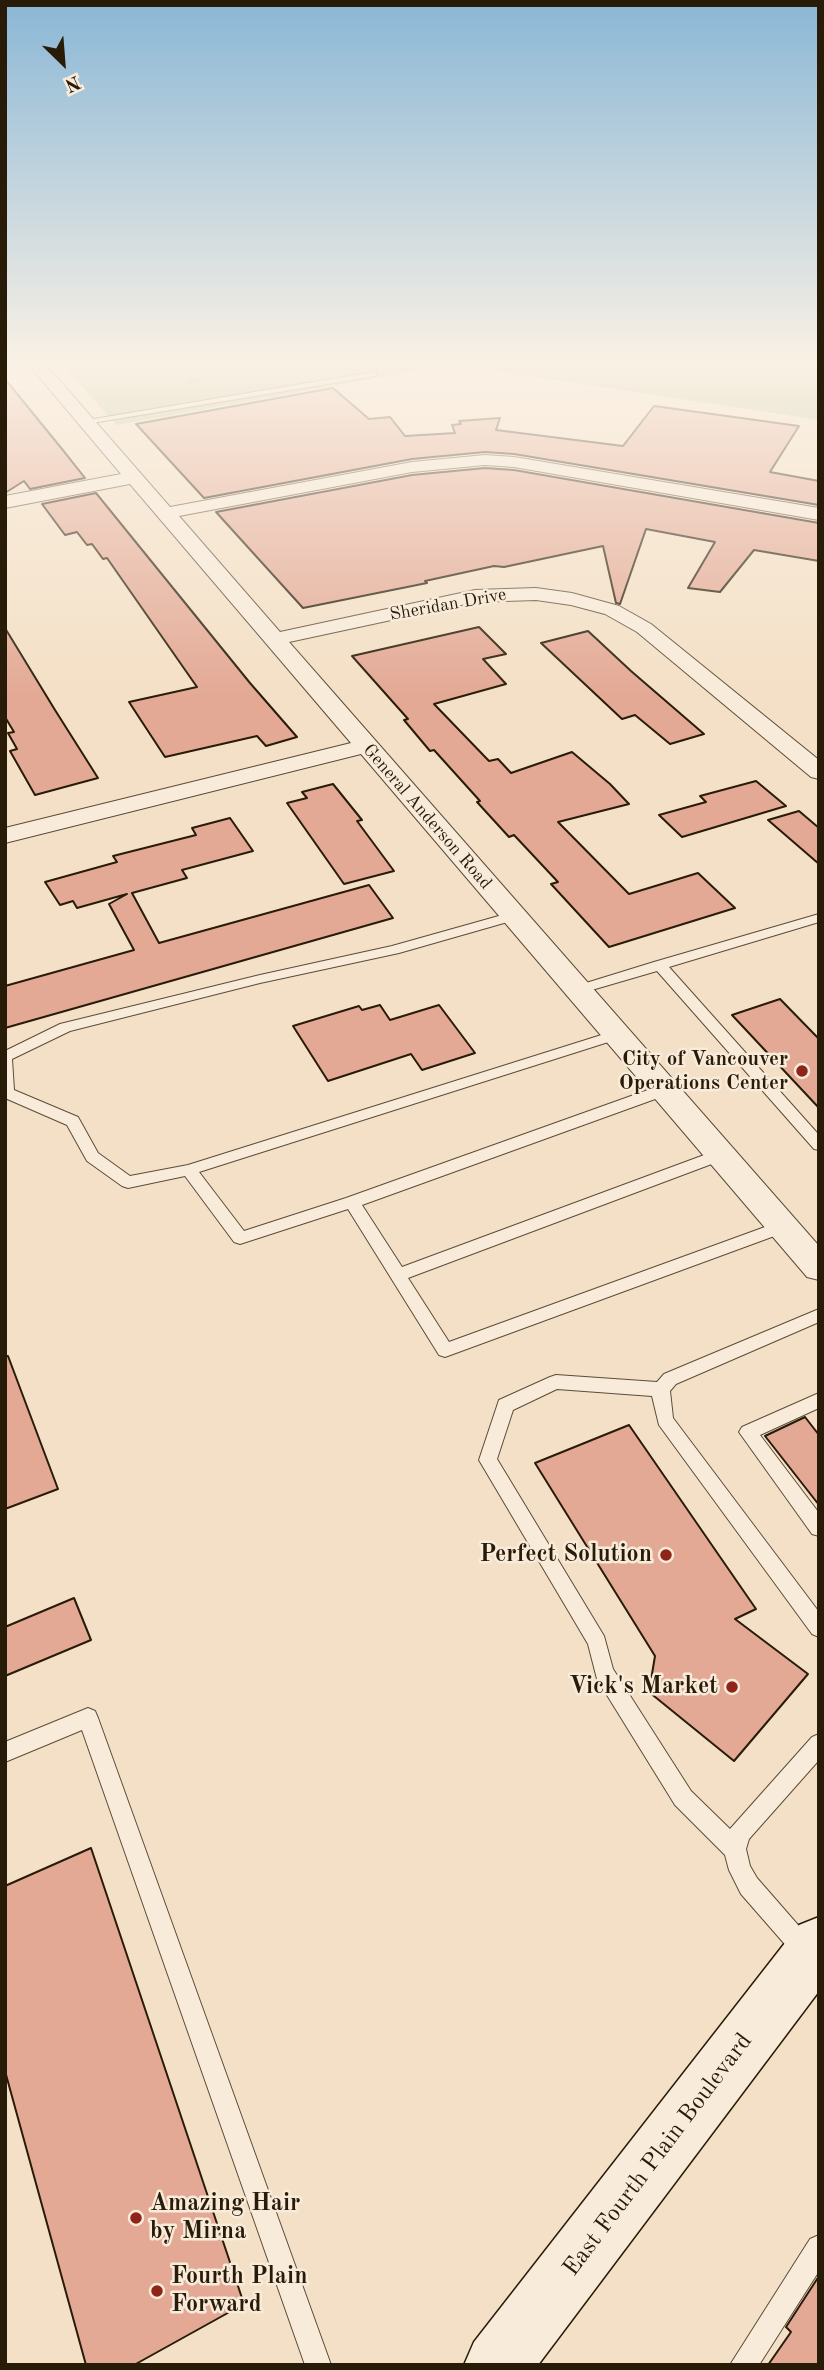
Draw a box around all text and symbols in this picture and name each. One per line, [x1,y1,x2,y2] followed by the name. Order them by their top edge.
[28,28,98,98] north arrow
[61,71,83,94] text: N
[388,584,508,626] street label: Sheridan Drive
[358,740,496,894] street label: General Anderson Road
[619,1046,788,1096] place label: City of Vancouver Operations Center
[794,1063,810,1079] marker: City of Vancouver Operations Center
[479,1541,652,1569] place label: Perfect Solution
[658,1547,674,1563] marker: Perfect Solution
[569,1673,718,1701] place label: Vick's Market
[724,1679,740,1695] marker: Vick's Market
[557,2028,759,2282] street label: East Fourth Plain Boulevard
[150,2190,300,2246] place label: Amazing Hair by Mirna
[128,2210,144,2226] marker: Amazing Hair by Mirna
[171,2263,308,2319] place label: Fourth Plain Forward
[149,2283,165,2299] marker: Fourth Plain Forward

